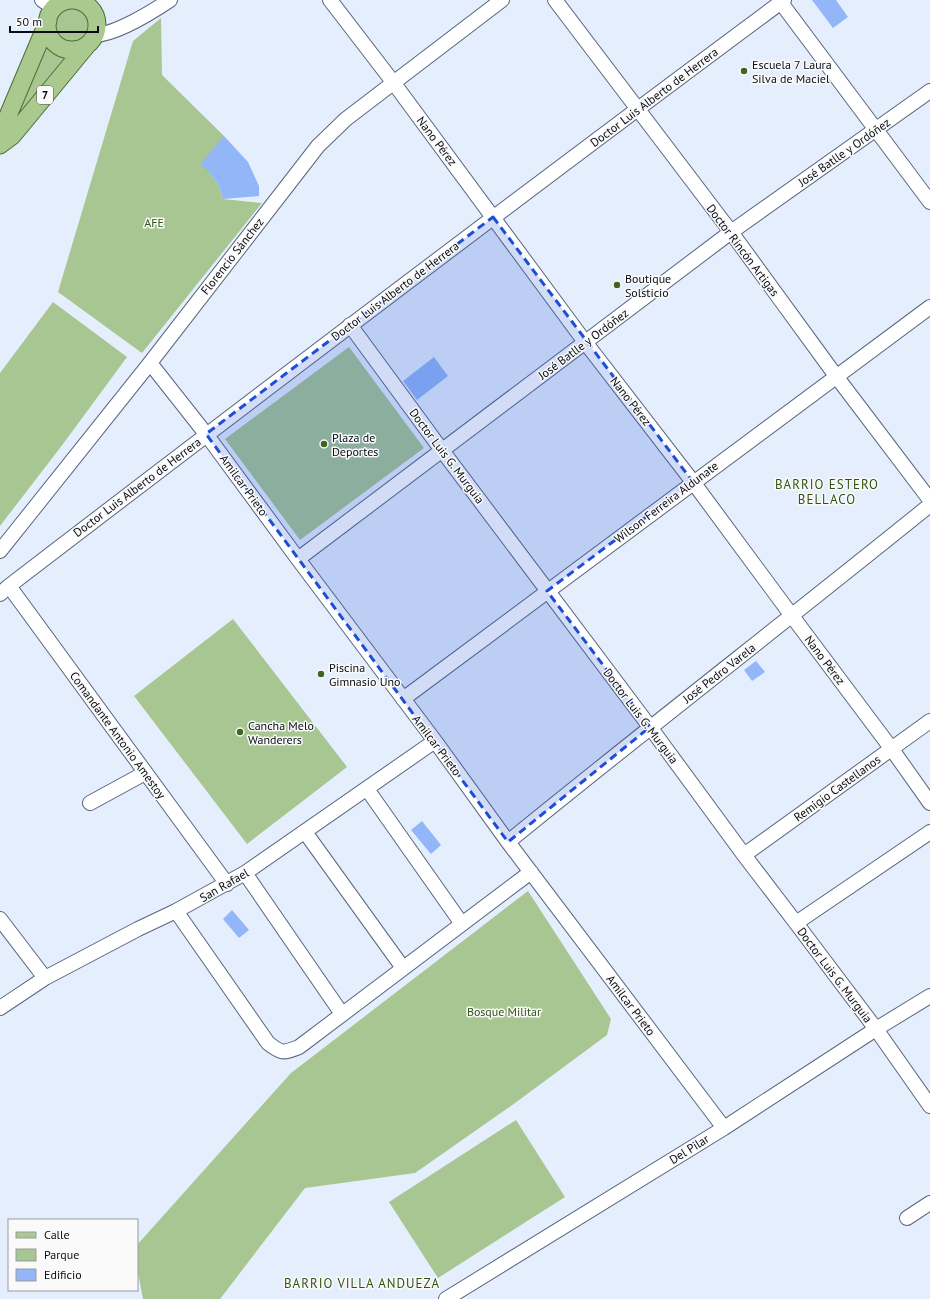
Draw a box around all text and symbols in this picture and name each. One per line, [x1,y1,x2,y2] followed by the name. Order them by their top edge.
[10,8,98,34] scale bar
[16,14,42,29] text: 50 m
[587,44,721,150] street label: Doctor Luis Alberto de Herrera
[752,57,832,86] place label: Escuela 7 Laura Silva de Maciel
[739,66,749,76] marker: Escuela 7 Laura Silva de Maciel
[37,86,53,104] road number: 7
[414,113,460,169] street label: Nano Pérez
[794,115,893,190] street label: José Batlle y Ordóñez
[703,201,783,299] street label: Doctor Rincón Artigas
[144,215,164,230] park label: AFE
[197,215,267,297] street label: Florencio Sánchez
[328,238,462,344] street label: Doctor Luis Alberto de Herrera
[625,271,671,300] place label: Boutique Solsticio
[612,280,622,290] marker: Boutique Solsticio
[534,305,631,383] street label: José Batlle y Ordóñez
[607,374,655,428] street label: Nano Pérez
[406,405,488,507] street label: Doctor Luis G. Murguia
[332,430,378,459] place label: Plaza de Deportes
[70,434,204,540] street label: Doctor Luis Alberto de Herrera
[319,439,329,449] marker: Plaza de Deportes
[217,451,271,519] street label: Amilcar Prieto
[611,458,721,546] street label: Wilson Ferreira Aldunate
[775,476,879,508] district label: BARRIO ESTERO BELLACO
[802,632,848,688] street label: Nano Pérez
[679,640,758,707] street label: José Pedro Varela
[329,660,401,689] place label: Piscina Gimnasio Uno
[600,665,682,767] street label: Doctor Luis G. Murguia
[67,668,169,802] street label: Comandante Antonio Amestoy
[316,669,326,679] marker: Piscina Gimnasio Uno
[409,712,465,778] street label: Amilcar Prieto
[248,718,314,747] place label: Cancha Melo Wanderers
[235,727,245,737] marker: Cancha Melo Wanderers
[791,751,883,825] street label: Remigio Castellanos
[197,865,252,905] street label: San Rafael
[794,924,876,1026] street label: Doctor Luis G. Murguia
[603,972,659,1038] street label: Amilcar Prieto
[467,1004,541,1019] park label: Bosque Militar
[666,1131,712,1167] street label: Del Pilar
[8,1219,138,1291] legend
[44,1227,70,1242] text: Calle
[44,1247,79,1262] text: Parque
[44,1267,82,1282] text: Edificio
[284,1275,440,1292] district label: BARRIO VILLA ANDUEZA

